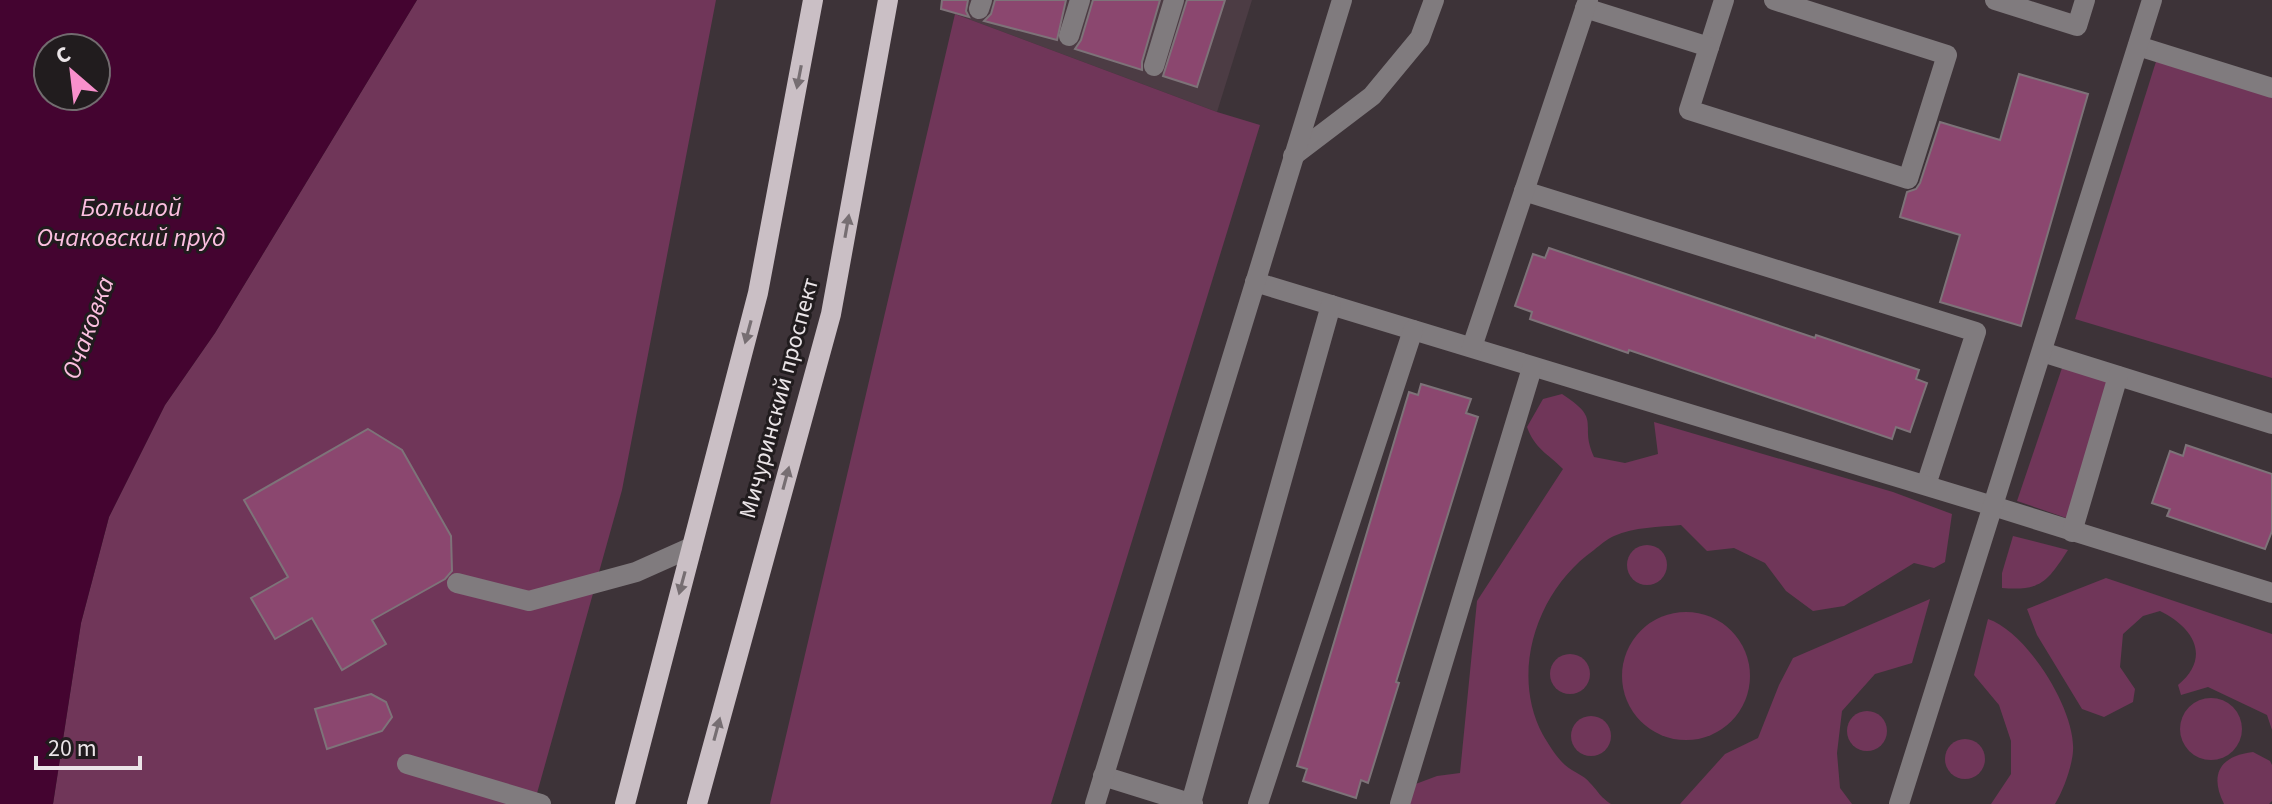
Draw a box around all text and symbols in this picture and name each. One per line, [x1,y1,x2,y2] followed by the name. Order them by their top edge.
[32,32,112,112] north arrow
[50,38,76,72] text: С
[792,64,804,89] one-way arrow
[36,189,226,256] water label: Большой Очаковский пруд
[842,213,854,238] one-way arrow
[52,271,124,385] water label: Очаковка
[730,274,828,522] street label: Мичуринский проспект
[741,319,753,344] one-way arrow
[780,466,793,490] one-way arrow
[676,571,688,596] one-way arrow
[711,716,724,740] one-way arrow
[36,720,140,770] scale bar
[48,731,97,766] text: 20 m

